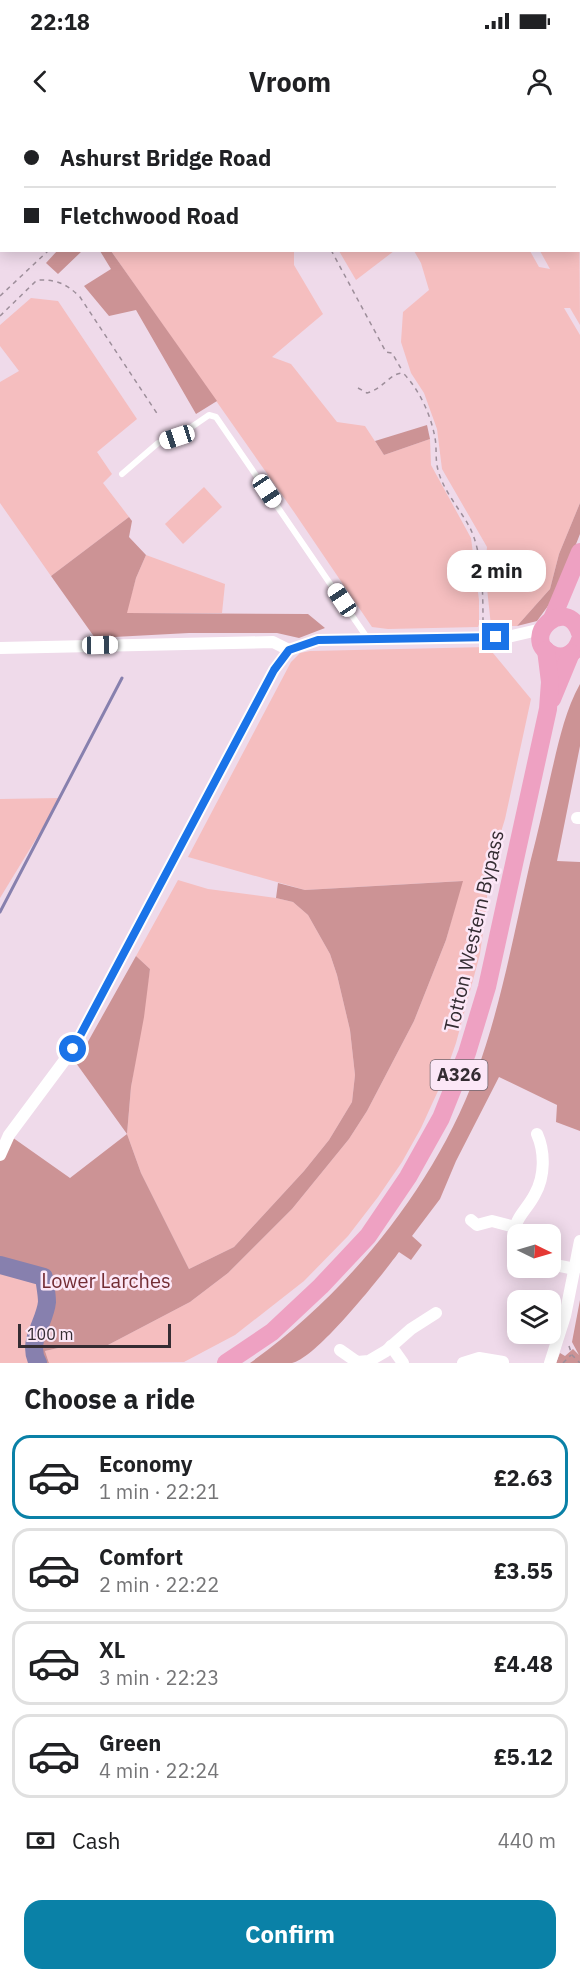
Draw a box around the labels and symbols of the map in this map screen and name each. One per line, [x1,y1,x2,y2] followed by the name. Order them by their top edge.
[157,423,197,451] car
[249,471,285,511] car
[446,550,546,592] callout: 2 min
[324,580,360,620] car
[482,623,509,650] route end
[82,636,118,654] car
[437,827,510,1034] street label: Totton Western Bypass
[59,1035,86,1062] route start
[430,1060,488,1090] road number: A326
[507,1224,561,1278] north arrow
[41,1267,171,1294] park label: Lower Larches
[18,1321,171,1348] scale bar

